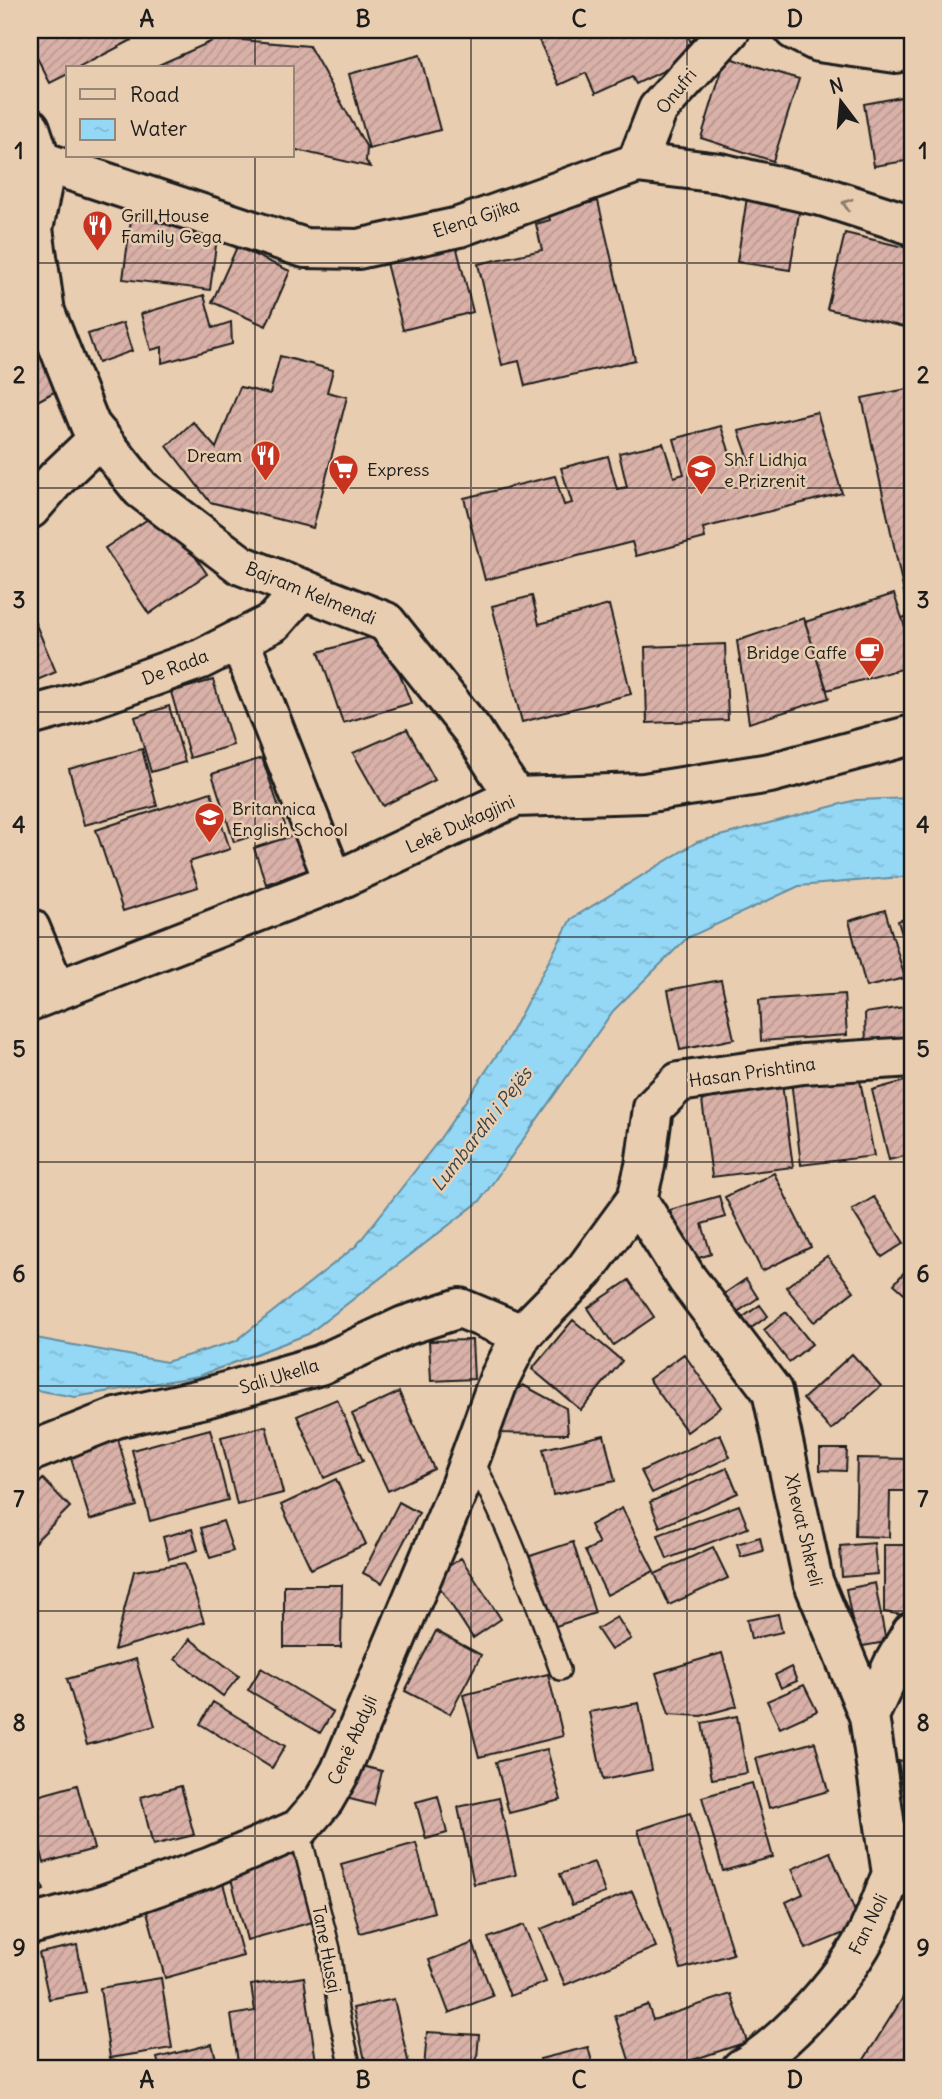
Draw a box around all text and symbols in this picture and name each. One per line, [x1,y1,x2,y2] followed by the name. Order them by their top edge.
[140,4,155,33] text: A
[355,4,371,33] text: B
[571,4,587,33] text: C
[787,4,803,33] text: D
[651,64,701,118] street label: Onufri
[66,66,294,158] legend
[806,66,876,136] north arrow
[827,72,846,99] text: N
[130,81,179,108] text: Road
[130,115,188,142] text: Water
[14,136,24,165] text: 1
[918,136,928,165] text: 1
[430,193,522,243] street label: Elena Gjika
[842,198,854,212] one-way arrow
[121,204,222,248] place label: Grill House Family Gega
[81,208,115,252] restaurant icon: Grill House Family Gega
[13,360,26,389] text: 2
[917,360,930,389] text: 2
[248,438,282,482] restaurant icon: Dream
[187,444,242,467] place label: Dream
[724,448,807,492] place label: Sh.f Lidhja e Prizrenit
[327,452,361,496] supermarket icon: Express
[684,452,718,496] school or university icon: Sh.f Lidhja e Prizrenit
[367,458,429,481] place label: Express
[242,556,380,630] street label: Bajram Kelmendi
[12,585,26,614] text: 3
[916,585,930,614] text: 3
[853,635,887,679] cafe icon: Bridge Caffe
[746,641,847,664] place label: Bridge Caffe
[139,644,211,690] street label: De Rada
[402,790,518,858] street label: Lekë Dukagjini
[232,797,348,841] place label: Britannica English School
[192,801,226,845] school or university icon: Britannica English School
[12,810,26,839] text: 4
[916,810,930,839] text: 4
[12,1034,26,1063] text: 5
[916,1034,930,1063] text: 5
[687,1052,817,1092] street label: Hasan Prishtina
[425,1061,538,1196] water label: Lumbardhi i Pejës
[12,1259,26,1288] text: 6
[916,1259,930,1288] text: 6
[236,1353,322,1399] street label: Sali Ukella
[780,1472,828,1588] street label: Xhevat Shkreli
[13,1484,25,1513] text: 7
[917,1484,929,1513] text: 7
[322,1692,382,1788] street label: Cenë Abdyli
[12,1708,26,1737] text: 8
[916,1708,930,1737] text: 8
[843,1890,893,1958] street label: Fan Noli
[307,1903,347,1995] street label: Tane Husaj
[12,1933,26,1962] text: 9
[916,1933,930,1962] text: 9
[140,2065,155,2094] text: A
[355,2065,371,2094] text: B
[571,2065,587,2094] text: C
[787,2065,803,2094] text: D

